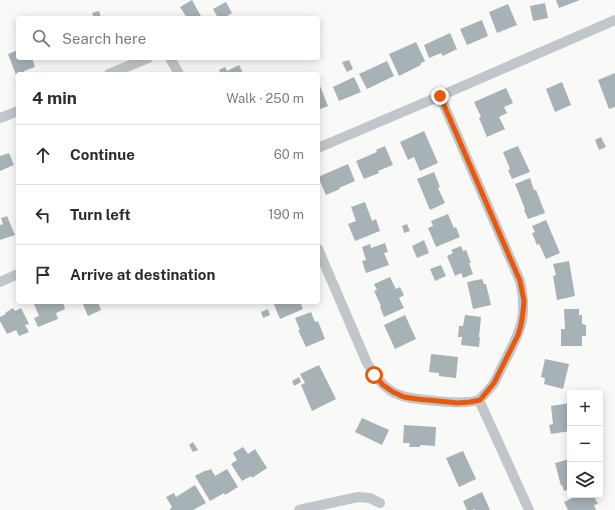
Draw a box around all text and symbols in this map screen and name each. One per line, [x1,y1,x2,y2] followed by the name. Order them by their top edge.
[16,16,320,60] search box
[30,27,52,49] icon: search
[62,30,146,47] text: Search here
[431,87,449,105] route end
[32,88,77,108] text: 4 min
[226,91,304,106] text: Walk · 250 m
[32,144,54,166] icon: ahead
[70,146,135,163] text: Continue
[274,147,304,162] text: 60 m
[32,204,54,226] icon: left
[70,206,131,223] text: Turn left
[268,207,304,222] text: 190 m
[32,264,54,286] icon: arrive
[70,266,215,283] text: Arrive at destination
[365,366,383,384] route start
[567,390,603,498] map controls
[567,390,603,426] button: +
[567,426,603,462] button: −
[567,462,603,498] button: layers

